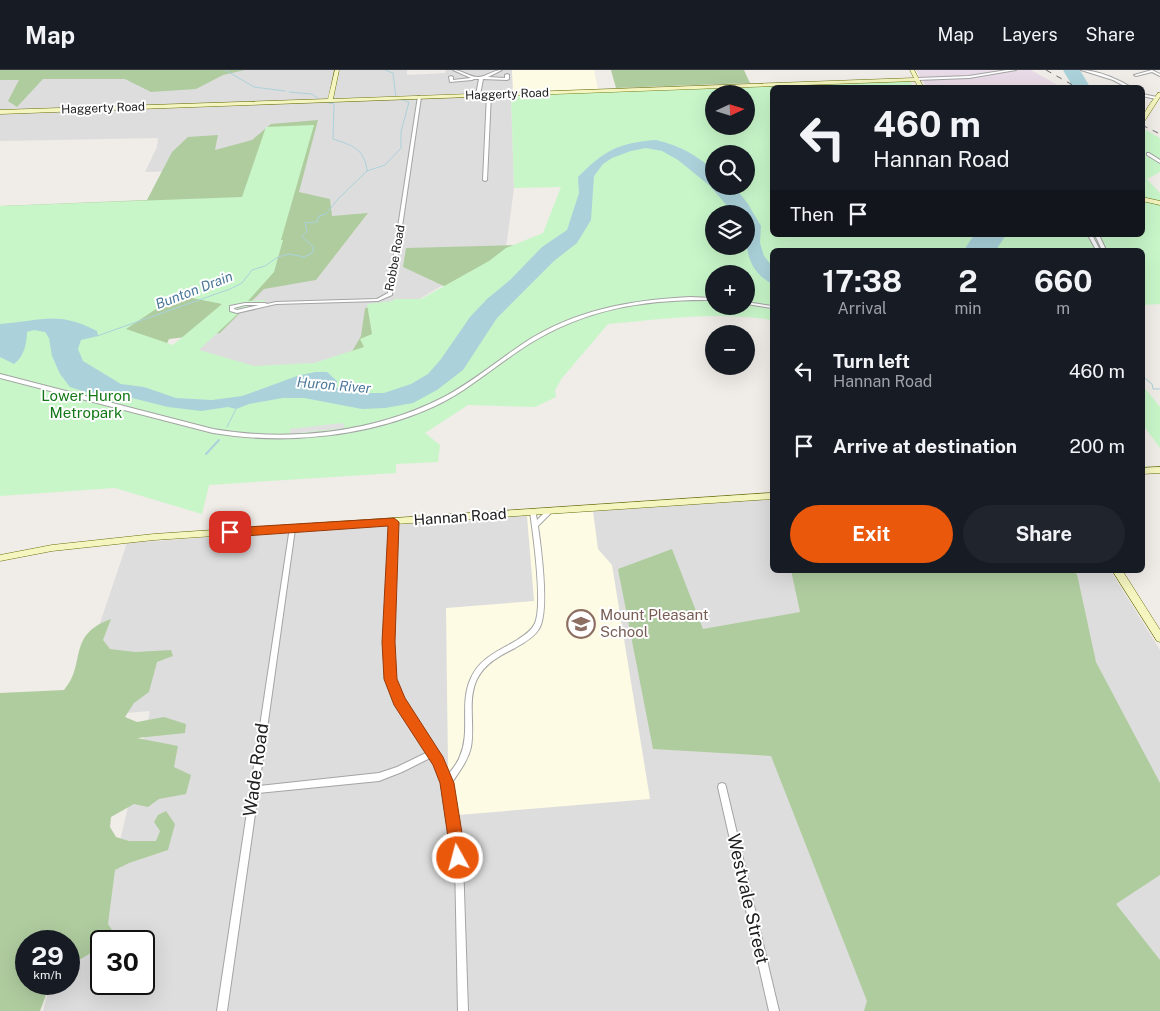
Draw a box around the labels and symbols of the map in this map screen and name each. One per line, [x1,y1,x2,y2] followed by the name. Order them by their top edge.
[705,85,755,135] north arrow
[465,86,549,102] street label: Haggerty Road
[61,100,145,116] street label: Haggerty Road
[382,224,408,292] street label: Robbe Road
[153,268,235,312] water label: Bunton Drain
[296,374,372,396] water label: Huron River
[41,387,131,421] park label: Lower Huron Metropark
[413,505,507,528] street label: Hannan Road
[209,511,251,553] pin
[600,606,709,640] place label: Mount Pleasant School
[566,609,596,639] school or university icon: Mount Pleasant School
[239,722,272,818] street label: Wade Road
[431,831,483,883] position arrow
[723,832,774,966] street label: Westvale Street
[90,930,155,995] speed limit sign: 30

